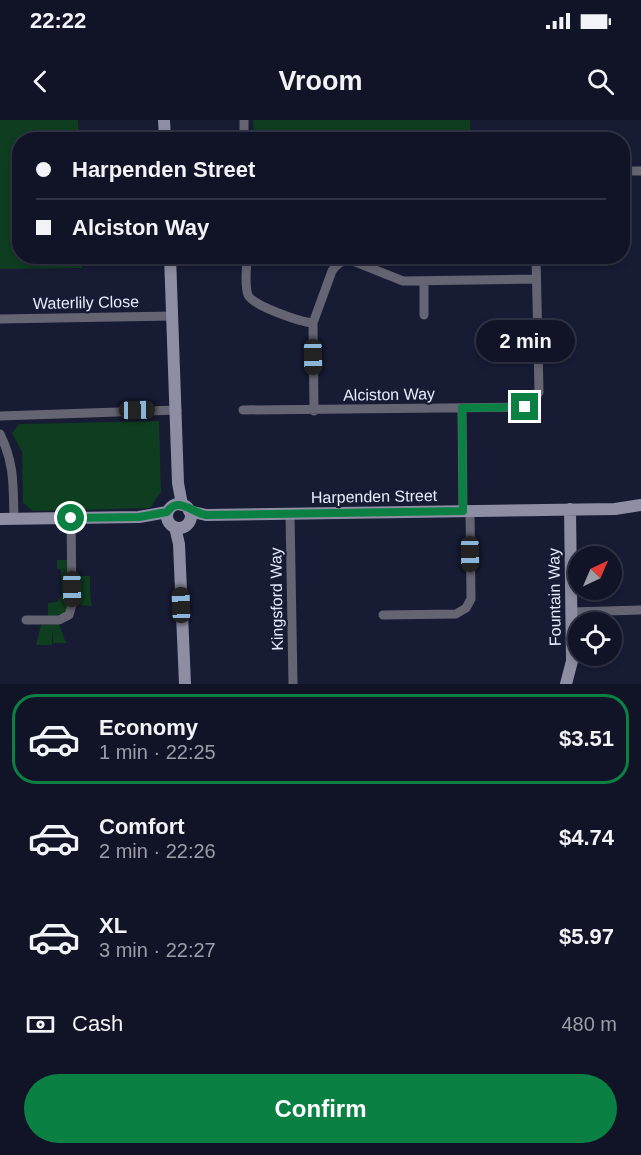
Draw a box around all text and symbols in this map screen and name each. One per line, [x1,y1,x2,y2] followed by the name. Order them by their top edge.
[30,8,86,33] text: 22:22
[24,65,57,98] icon: back
[584,65,617,98] icon: search
[278,66,363,96] text: Vroom
[72,157,255,182] text: Harpenden Street
[72,215,209,240] text: Alciston Way
[33,293,139,312] street label: Waterlily Close
[476,320,574,362] callout: 2 min
[499,330,552,352] text: 2 min
[304,339,322,375] car
[343,385,435,404] street label: Alciston Way
[511,393,538,420] route end
[119,401,155,419] car
[311,487,438,506] street label: Harpenden Street
[57,504,84,531] route start
[461,536,479,572] car
[568,546,622,600] north arrow
[568,546,622,666] map controls
[267,547,286,651] street label: Kingsford Way
[545,548,564,646] street label: Fountain Way
[63,571,81,607] car
[171,587,191,623] car
[568,612,622,666] button: locate
[27,712,81,766] icon: car
[99,715,198,740] text: Economy
[559,726,614,751] text: $3.51
[99,741,216,763] text: 1 min · 22:25
[27,811,81,865] icon: car
[99,814,185,839] text: Comfort
[559,825,614,850] text: $4.74
[99,840,216,862] text: 2 min · 22:26
[27,910,81,964] icon: car
[99,913,127,938] text: XL
[559,924,614,949] text: $5.97
[99,939,216,961] text: 3 min · 22:27
[24,1008,57,1041] icon: cash
[72,1011,123,1036] text: Cash
[561,1013,617,1035] text: 480 m
[24,1074,617,1143] button: Confirm

